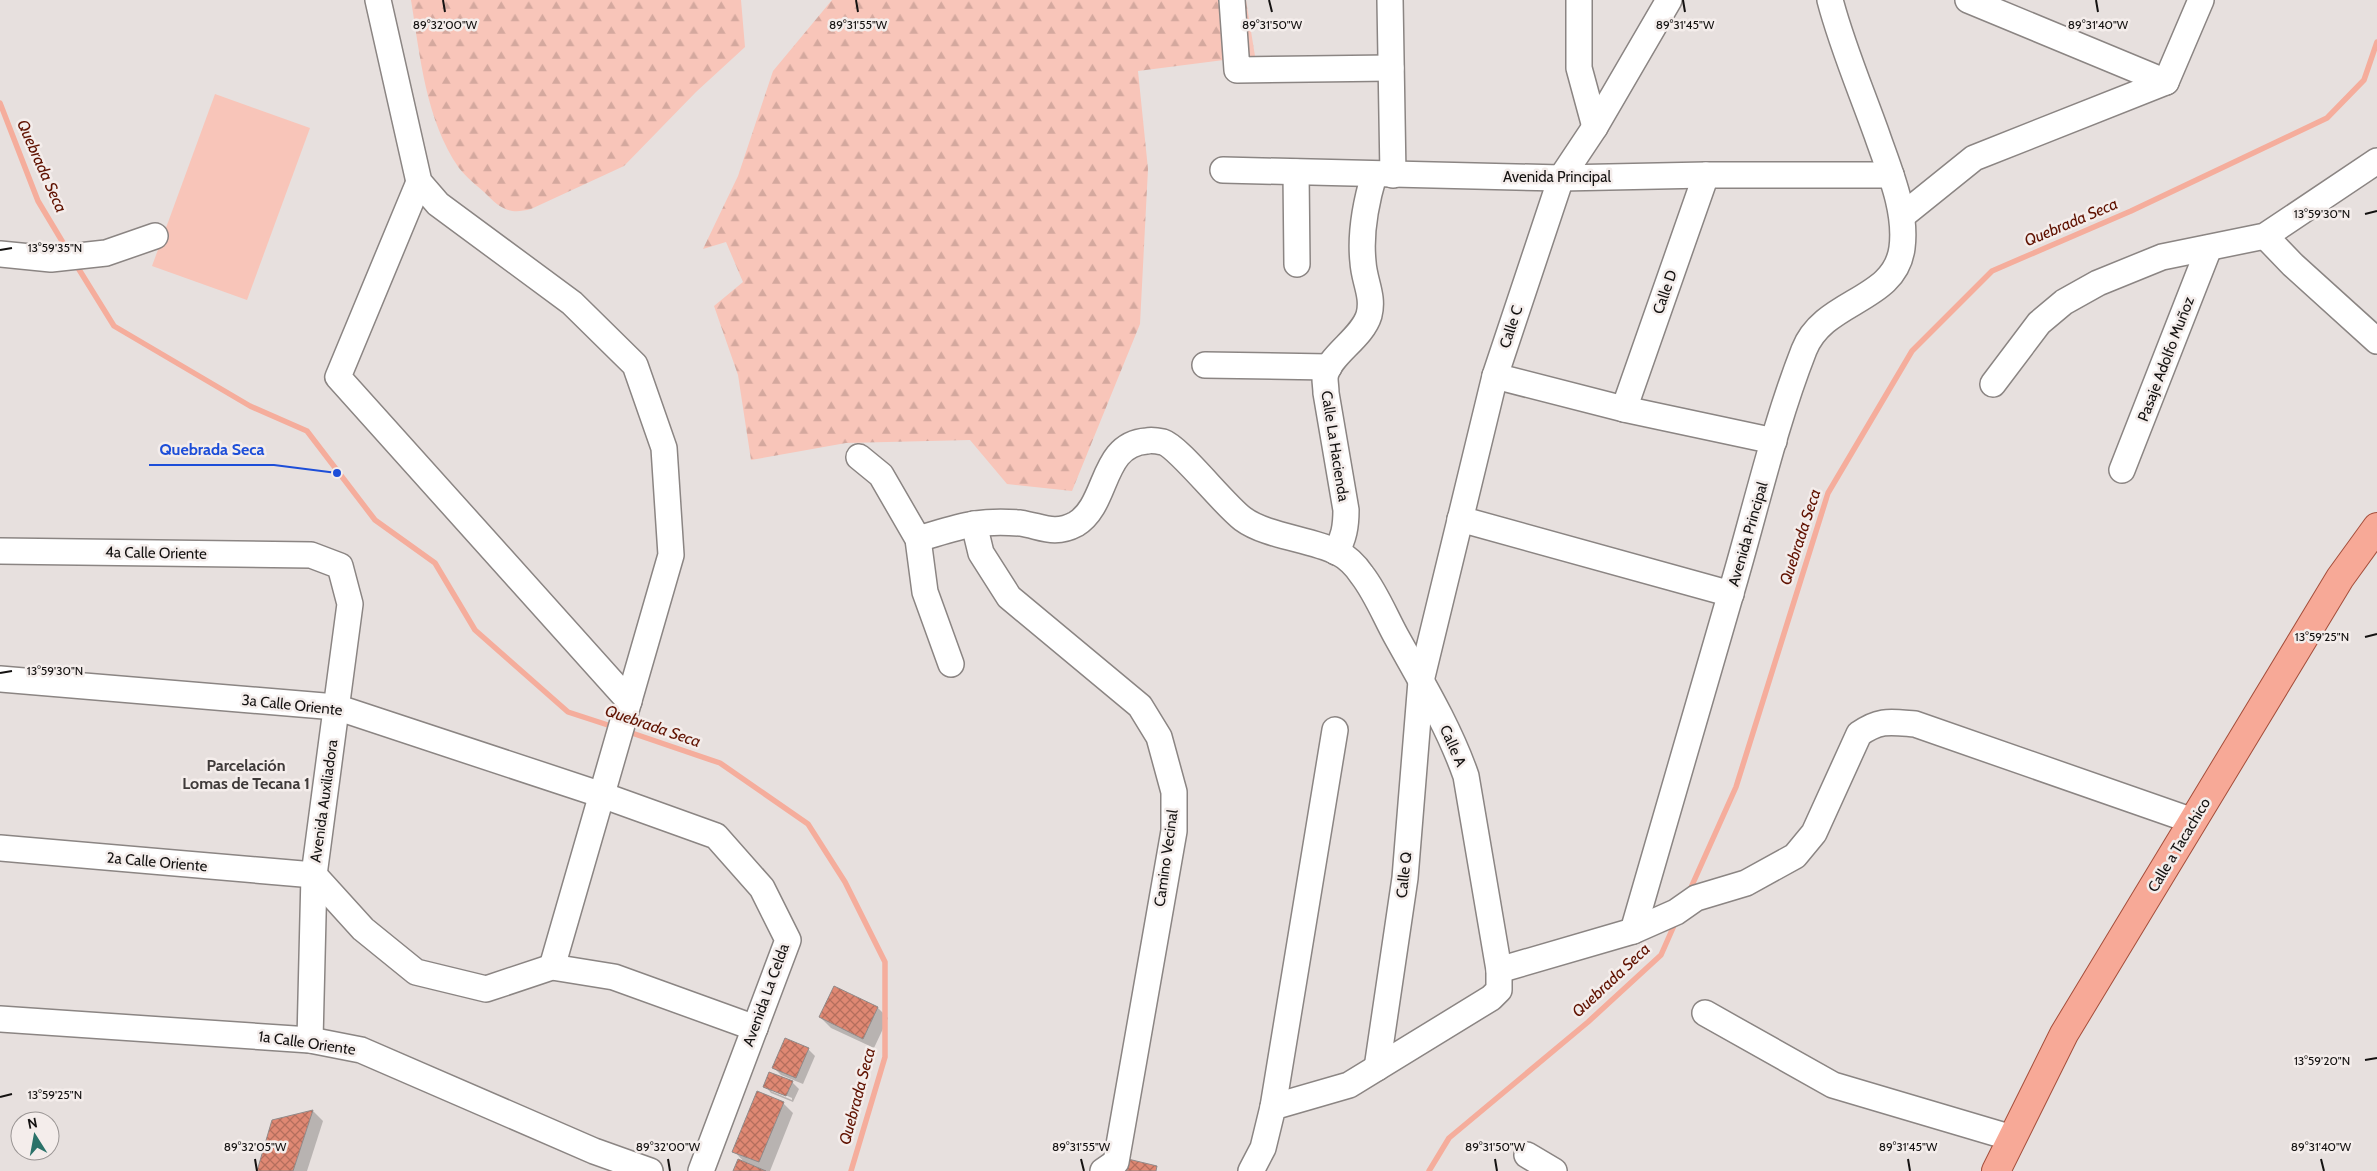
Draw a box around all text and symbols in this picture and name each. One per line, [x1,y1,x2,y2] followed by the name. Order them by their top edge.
[413,17,478,32] text: 89°32'00"W
[829,17,888,32] text: 89°31'55"W
[1242,17,1303,32] text: 89°31'50"W
[1656,17,1715,32] text: 89°31'45"W
[2068,17,2129,32] text: 89°31'40"W
[13,117,71,215] water label: Quebrada Seca
[1503,168,1611,186] street label: Avenida Principal
[2021,194,2121,250] water label: Quebrada Seca
[2294,206,2350,221] text: 13°59'30"N
[28,240,82,255] text: 13°59'35"N
[1649,268,1681,316] street label: Calle D
[2134,294,2198,424] street label: Pasaje Adolfo Muñoz
[1496,303,1526,351] street label: Calle C
[1317,389,1353,503] street label: Calle La Hacienda
[149,434,274,465] callout: Quebrada Seca
[160,440,264,459] text: Quebrada Seca
[1724,479,1772,588] street label: Avenida Principal
[1776,487,1824,587] water label: Quebrada Seca
[105,543,207,563] street label: 4a Calle Oriente
[2295,629,2349,644] text: 13°59'25"N
[27,663,83,678] text: 13°59'30"N
[241,691,344,719] street label: 3a Calle Oriente
[603,701,703,751] water label: Quebrada Seca
[1436,722,1470,770] street label: Calle A
[306,738,342,863] street label: Avenida Auxiliadora
[182,756,310,793] district label: Parcelación Lomas de Tecana 1
[2144,795,2214,895] street label: Calle a Tacachico
[1150,808,1182,908] street label: Camino Vecinal
[106,849,208,875] street label: 2a Calle Oriente
[1393,851,1415,899] street label: Calle Q
[1568,939,1654,1021] water label: Quebrada Seca
[739,940,793,1049] street label: Avenida La Celda
[257,1027,357,1059] street label: 1a Calle Oriente
[835,1045,879,1147] water label: Quebrada Seca
[2294,1053,2350,1068] text: 13°59'20"N
[28,1087,82,1102] text: 13°59'25"N
[10,1111,60,1161] north arrow
[26,1113,39,1133] text: N
[224,1139,287,1154] text: 89°32'05"W
[636,1139,701,1154] text: 89°32'00"W
[1052,1139,1111,1154] text: 89°31'55"W
[1465,1139,1526,1154] text: 89°31'50"W
[1879,1139,1938,1154] text: 89°31'45"W
[2291,1139,2352,1154] text: 89°31'40"W

